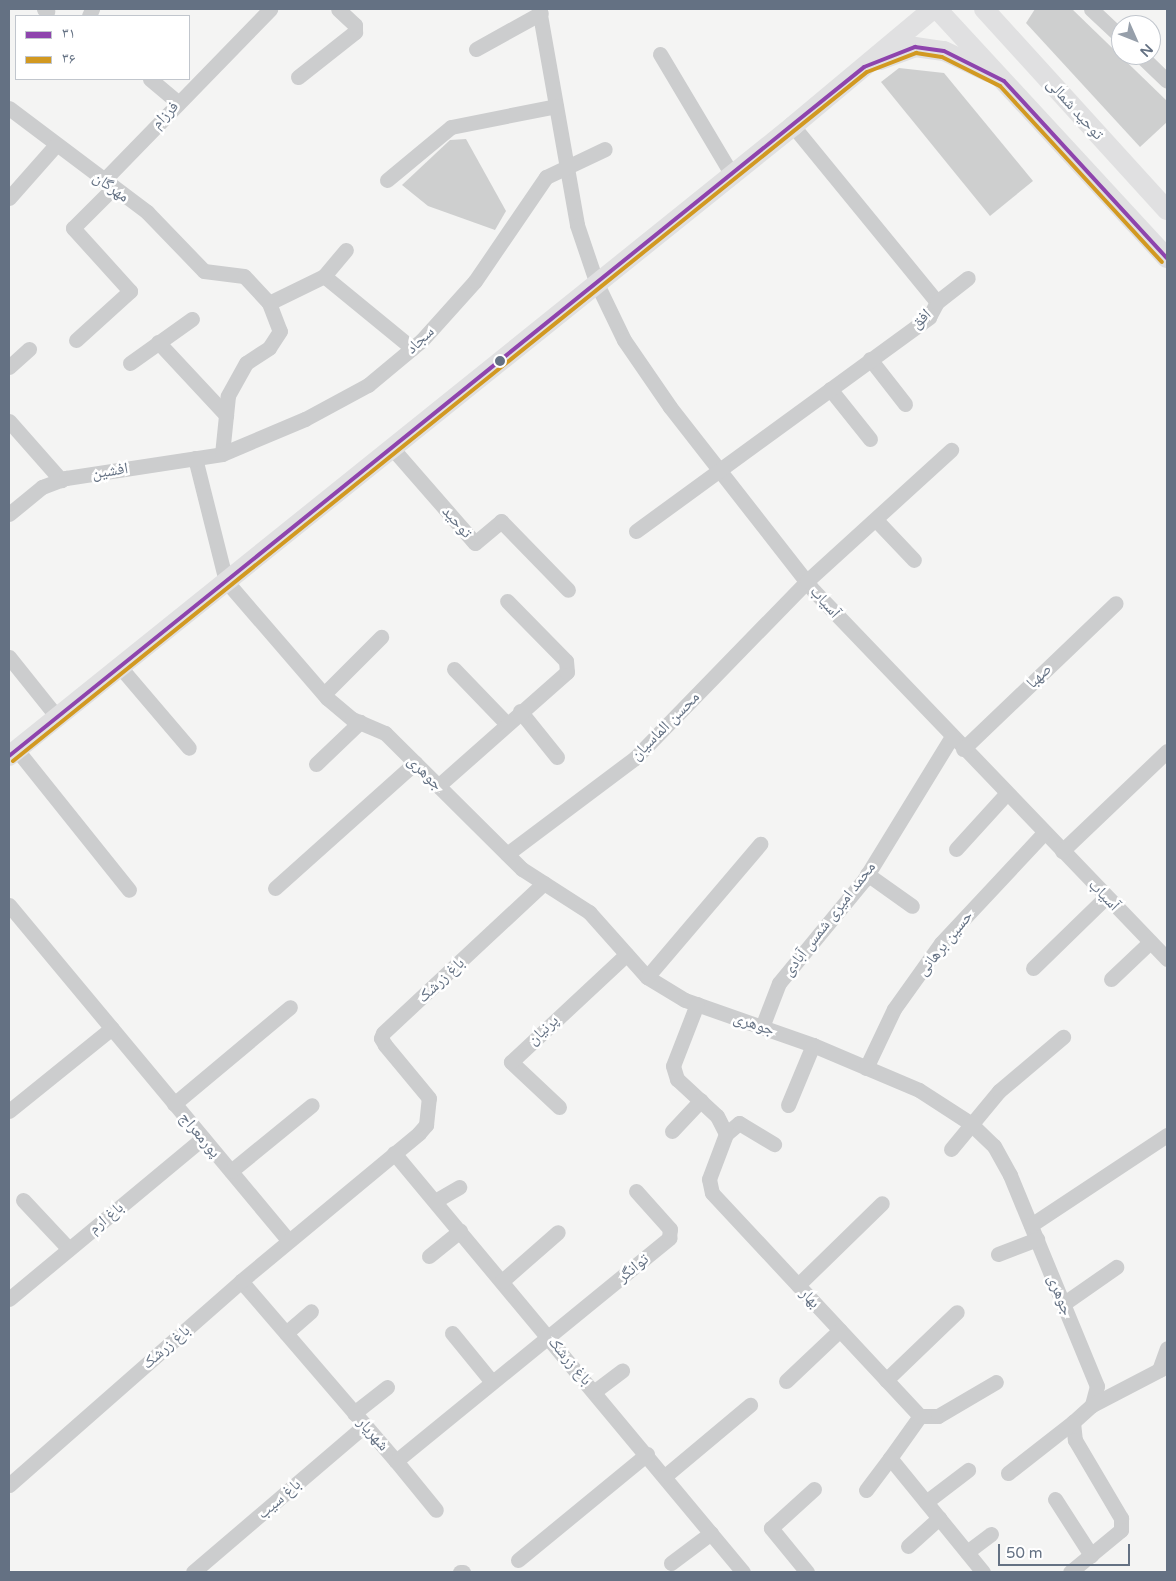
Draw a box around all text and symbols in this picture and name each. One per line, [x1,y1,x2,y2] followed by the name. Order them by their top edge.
[15,15,190,80] legend
[1111,15,1161,65] north arrow
[62,24,75,42] text: ۳۱
[1136,40,1156,60] text: N
[62,49,75,67] text: ۳۶
[1042,74,1108,144] street label: توحید شمالی
[147,97,183,133] street label: فرزام
[89,168,133,206] street label: مهرگان
[907,305,935,333] street label: افق
[402,322,438,358] street label: سجاد
[495,356,505,366] unlabelled marker
[91,459,129,483] street label: افشین
[438,502,476,542] street label: توحید
[806,582,844,622] street label: آسیاب
[1022,660,1056,692] street label: صهبا
[627,688,703,764] street label: محسن الماسیان
[403,751,447,795] street label: جوهری
[778,858,880,980] street label: محمد امیری شمس آبادی
[1084,875,1124,915] street label: آسیاب
[913,906,977,980] street label: حسین برهانی
[413,953,469,1007] street label: باغ زرشک
[731,1008,777,1040] street label: جوهری
[523,1011,563,1049] street label: پرنیان
[175,1108,225,1162] street label: پورمعراج
[84,1198,128,1238] street label: باغ ارم
[613,1250,653,1286] street label: توانگر
[1043,1272,1077,1318] street label: جوهری
[796,1284,824,1312] street label: بهار
[138,1321,194,1373] street label: باغ زرشک
[544,1333,596,1389] street label: باغ زرشک
[353,1413,393,1455] street label: شهریار
[253,1475,305,1523] street label: باغ سیب
[1001,1534,1134,1566] scale bar
[1006,1544,1043,1562] text: 50 m

